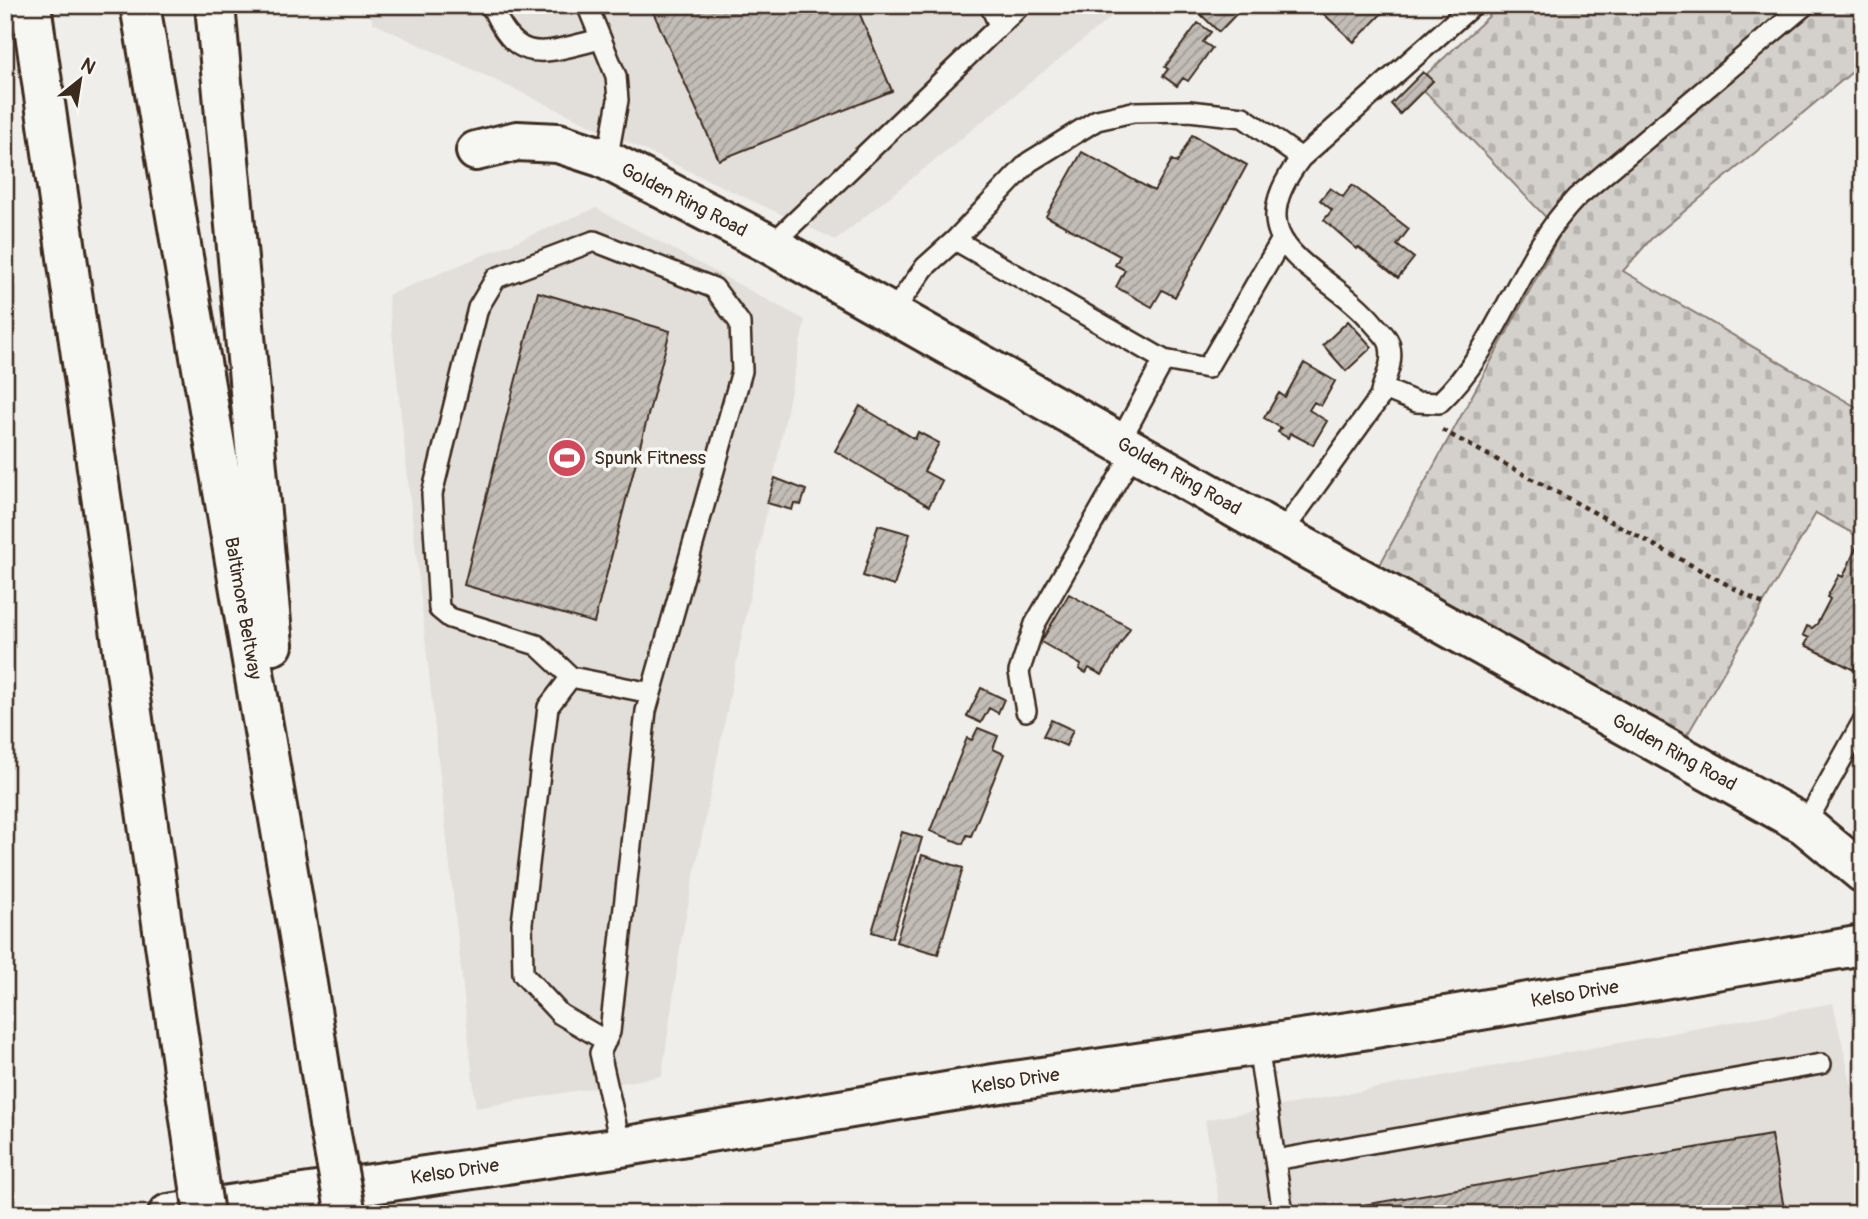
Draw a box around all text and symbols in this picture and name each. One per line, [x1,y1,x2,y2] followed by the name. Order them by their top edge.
[46,46,116,116] north arrow
[76,53,100,80] text: N
[617,157,751,243] street label: Golden Ring Road
[1113,432,1245,521] street label: Golden Ring Road
[546,437,588,479] sports icon: Spunk Fitness
[594,446,706,470] place label: Spunk Fitness
[219,535,267,681] street label: Baltimore Beltway
[1608,708,1741,797] street label: Golden Ring Road
[1529,975,1621,1013] street label: Kelso Drive
[970,1062,1062,1100] street label: Kelso Drive
[409,1153,501,1190] street label: Kelso Drive

